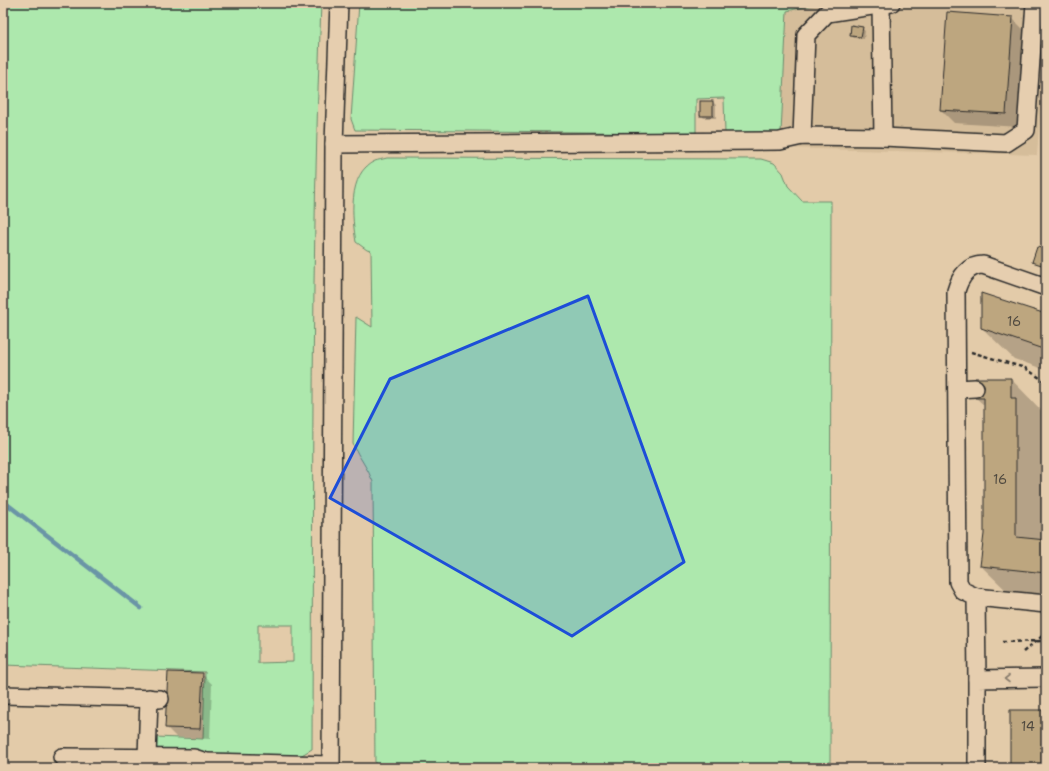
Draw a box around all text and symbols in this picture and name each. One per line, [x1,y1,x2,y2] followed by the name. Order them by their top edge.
[1007,313,1021,330] house number: 16
[993,471,1007,488] house number: 16
[1004,675,1010,683] one-way arrow
[1021,718,1035,735] house number: 14

